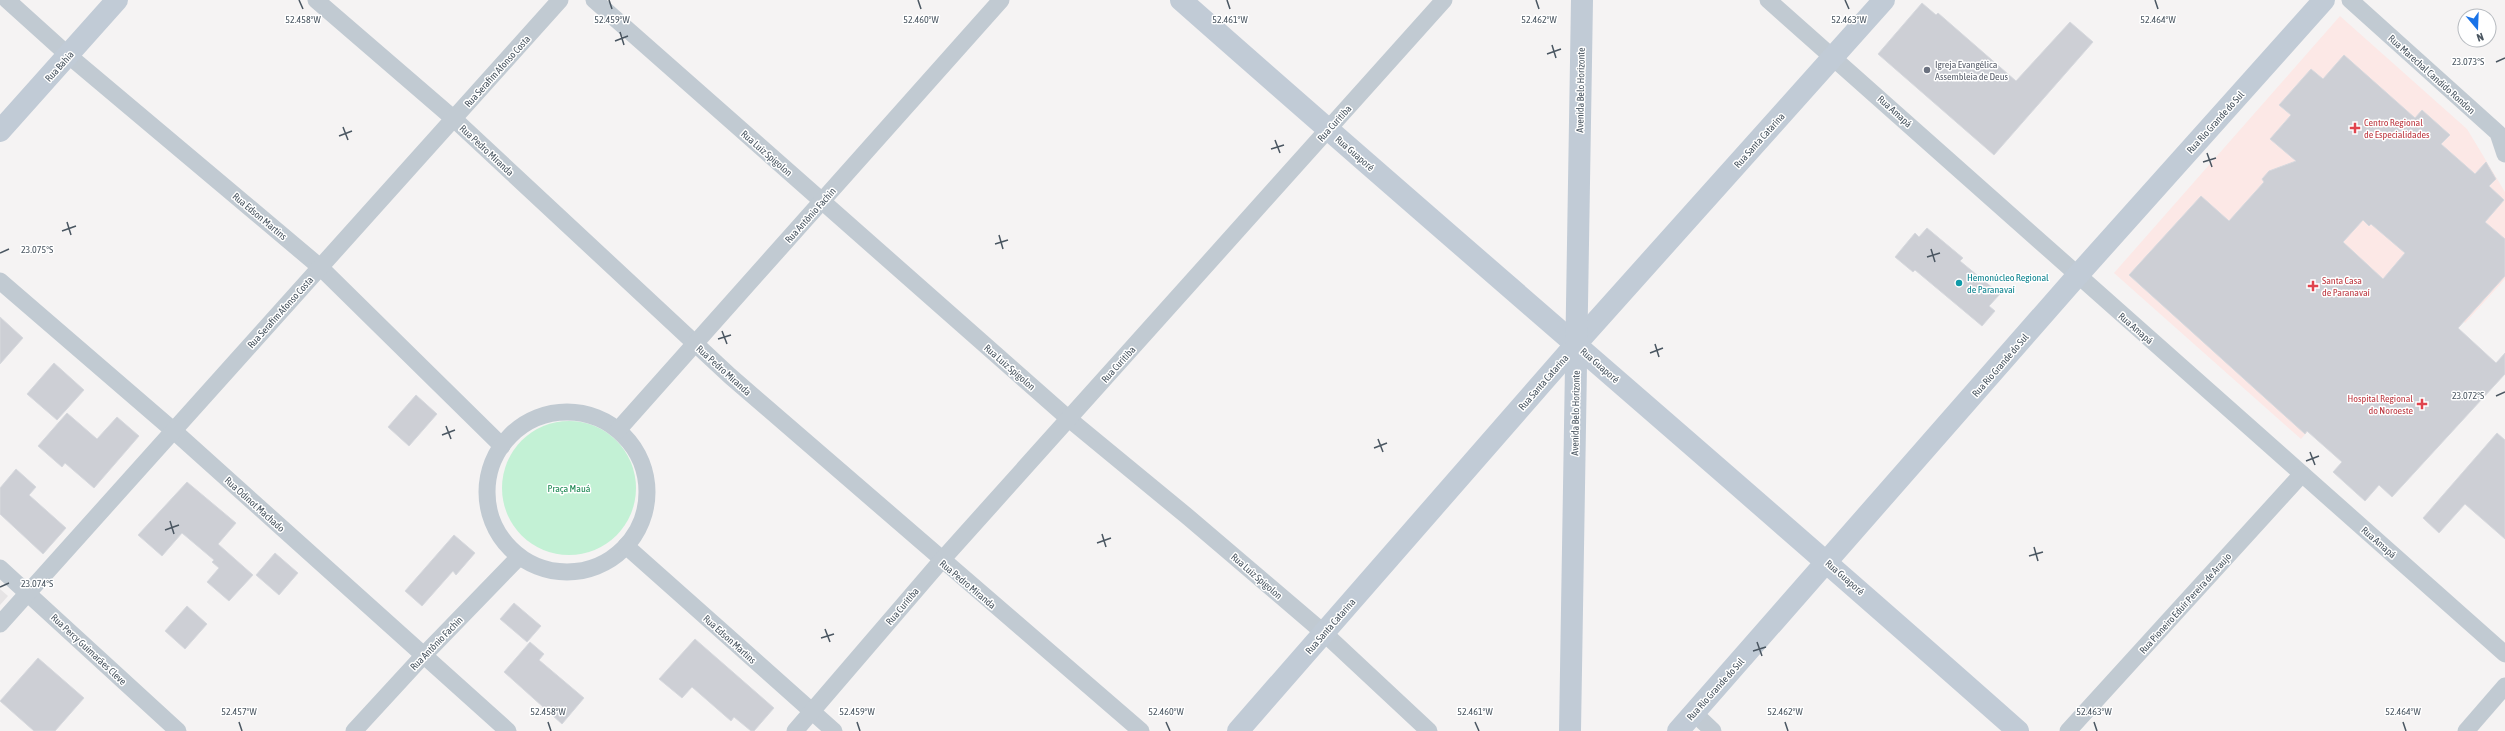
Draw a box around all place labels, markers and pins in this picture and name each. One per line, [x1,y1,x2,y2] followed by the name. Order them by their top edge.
[1935,59,2008,82] place label: Igreja Evangélica Assembleia de Deus
[1922,65,1932,75] marker: Igreja Evangélica Assembleia de Deus
[2364,117,2430,140] place label: Centro Regional de Especialidades
[2349,122,2361,134] marker: Centro Regional de Especialidades
[1967,272,2049,295] place label: Hemonúcleo Regional de Paranavaí
[2322,275,2371,298] place label: Santa Casa de Paranavaí
[1954,278,1964,288] marker: Hemonúcleo Regional de Paranavaí
[2307,280,2319,292] marker: Santa Casa de Paranavaí
[2347,393,2413,416] place label: Hospital Regional do Noroeste
[2416,398,2428,410] marker: Hospital Regional do Noroeste

